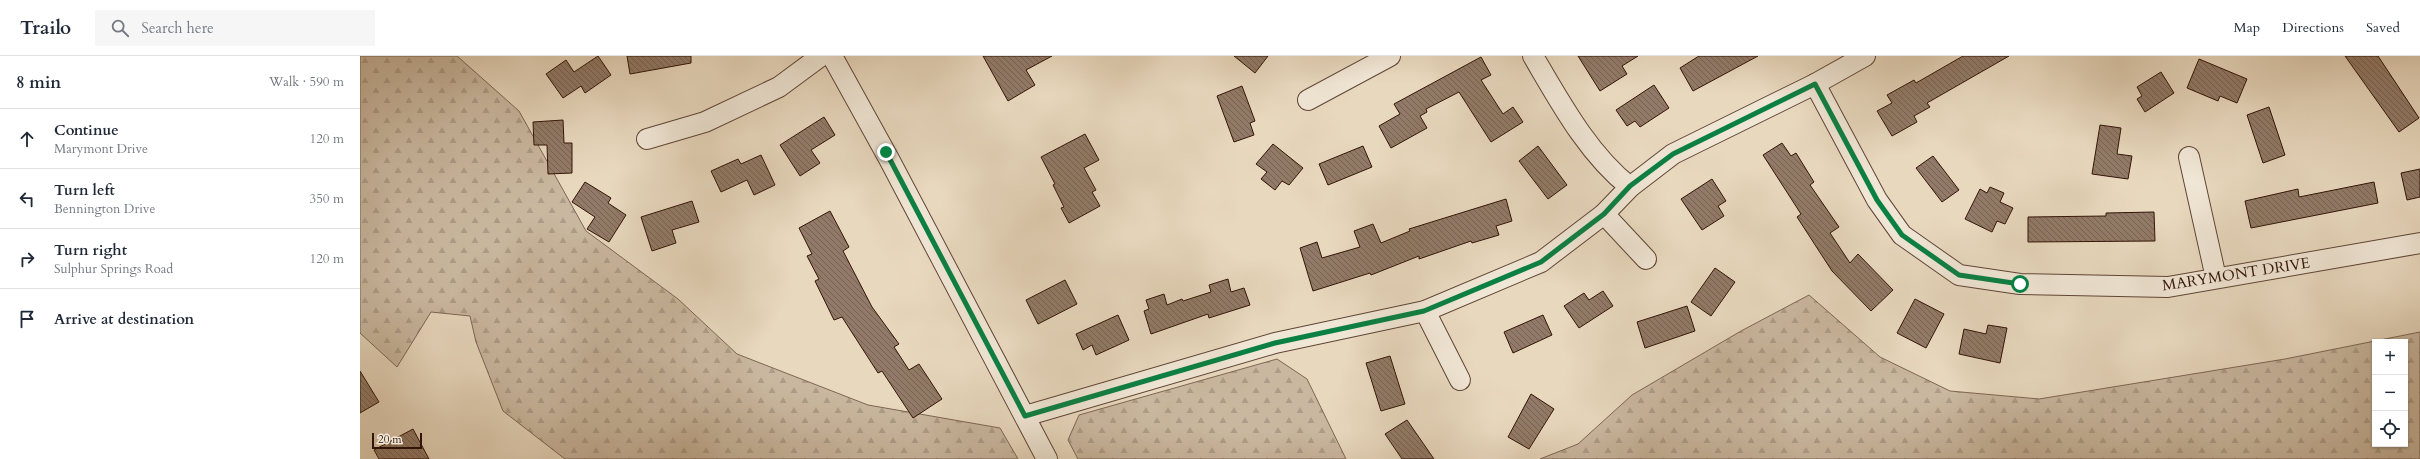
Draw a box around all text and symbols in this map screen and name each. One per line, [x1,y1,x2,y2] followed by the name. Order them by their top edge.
[95,10,375,46] search box
[20,15,71,41] text: Trailo
[109,17,131,39] icon: search
[141,18,214,38] text: Search here
[2234,18,2260,37] text: Map
[2282,18,2344,37] text: Directions
[2366,18,2400,37] text: Saved
[16,71,61,94] text: 8 min
[269,73,344,91] text: Walk · 590 m
[54,120,119,140] text: Continue
[16,128,38,150] icon: ahead
[310,130,344,148] text: 120 m
[54,140,148,158] text: Marymont Drive
[877,143,895,161] route end
[54,180,115,200] text: Turn left
[16,188,38,210] icon: left
[310,190,344,208] text: 350 m
[54,200,155,218] text: Bennington Drive
[54,240,127,260] text: Turn right
[16,248,38,270] icon: right
[310,250,344,268] text: 120 m
[2161,252,2311,296] street label: MARYMONT DRIVE
[54,260,173,278] text: Sulphur Springs Road
[2011,275,2029,293] route start
[16,308,38,330] icon: arrive
[54,309,194,329] text: Arrive at destination
[2372,339,2408,447] map controls
[2372,339,2408,375] button: +
[2372,375,2408,411] button: −
[2372,411,2408,447] button: locate
[372,431,422,450] scale bar
[378,432,402,447] text: 20 m

